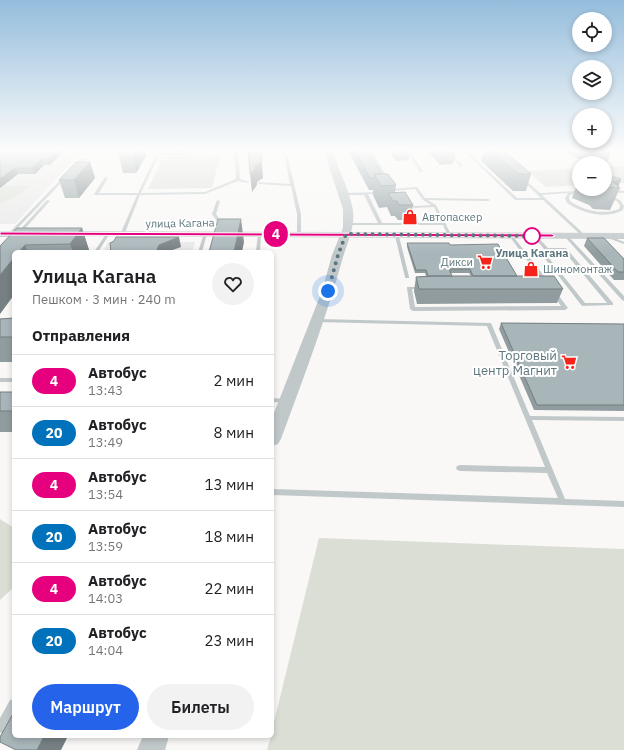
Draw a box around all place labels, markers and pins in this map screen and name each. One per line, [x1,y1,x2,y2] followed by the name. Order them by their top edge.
[401,208,419,226] shop icon: Автопаскер
[422,210,482,224] place label: Автопаскер
[523,227,541,245] marker: Улица Кагана
[495,246,569,260] place label: Улица Кагана
[476,253,494,271] supermarket icon: Дикси
[441,255,473,269] place label: Дикси
[522,260,540,278] shop icon: Шиномонтаж
[543,262,613,276] place label: Шиномонтаж
[473,347,557,379] place label: Торговый центр Магнит
[560,353,578,371] supermarket icon: Торговый центр Магнит

